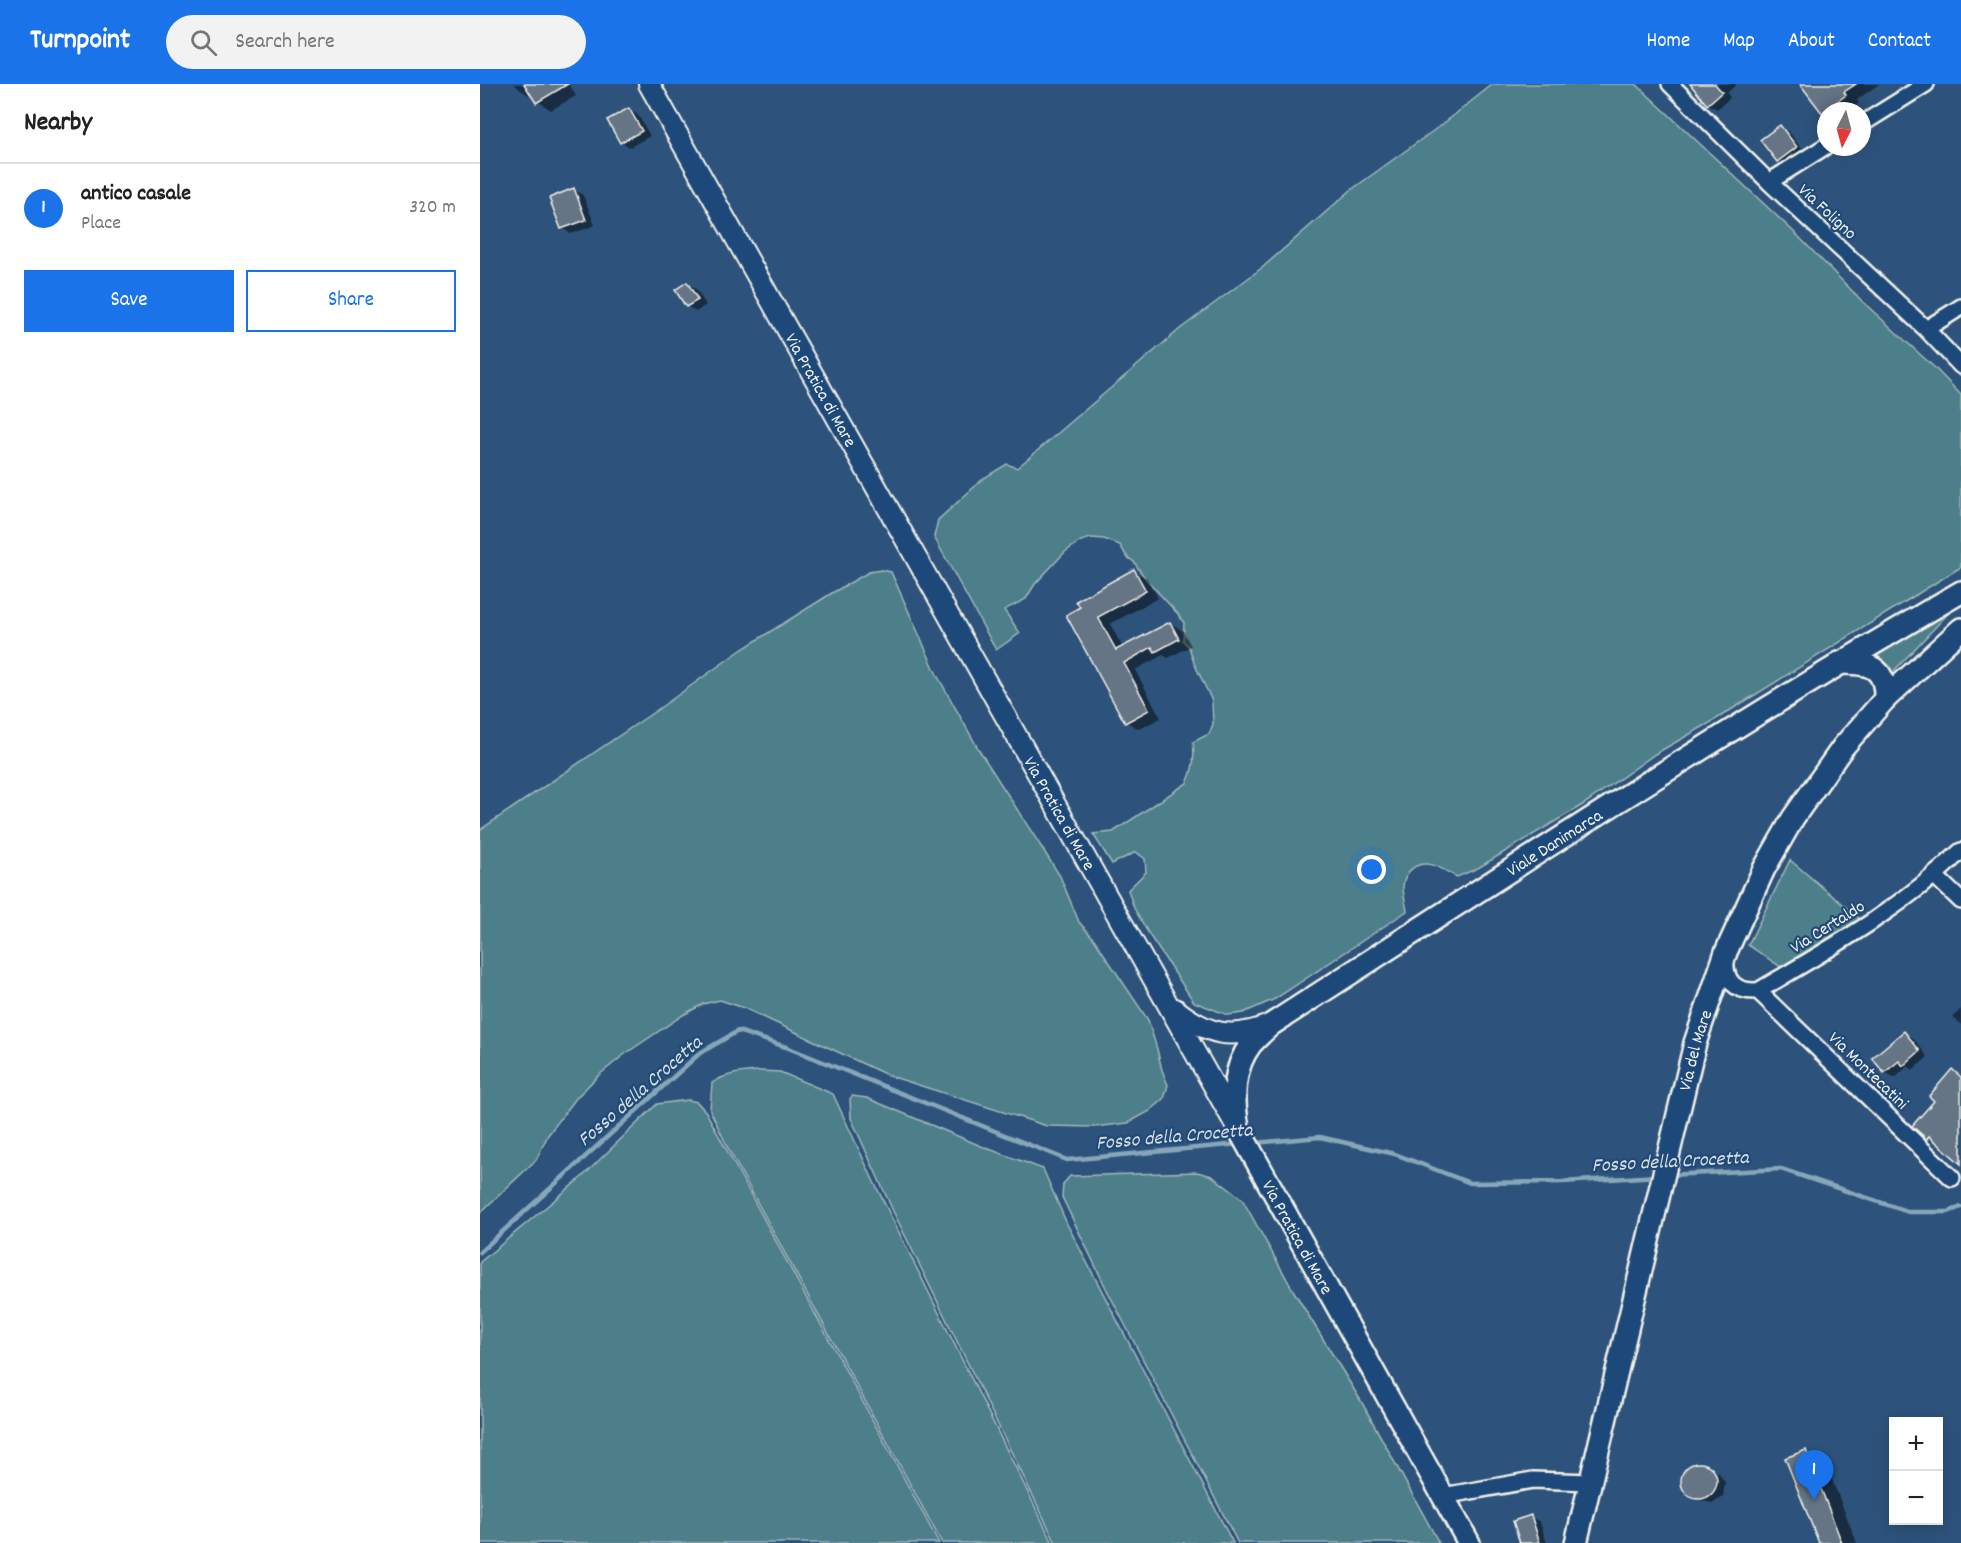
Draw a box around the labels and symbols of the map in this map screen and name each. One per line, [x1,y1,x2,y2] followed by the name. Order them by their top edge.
[1817,102,1871,156] north arrow
[1791,179,1861,247] street label: Via Foligno
[777,329,861,453] street label: Via Pratica di Mare
[1016,753,1100,876] street label: Via Pratica di Mare
[1503,804,1609,884] street label: Viale Danimarca
[1357,855,1386,884] your location
[1786,895,1870,961] street label: Via Certaldo
[1674,1007,1720,1094] street label: Via del Mare
[1821,1027,1913,1117] street label: Via Montecatini
[573,1029,711,1154] water label: Fosso della Crocetta
[1095,1117,1255,1159] water label: Fosso della Crocetta
[1591,1145,1751,1181] water label: Fosso della Crocetta
[1254,1177,1338,1300] street label: Via Pratica di Mare
[1794,1450,1834,1500] pin: 1

